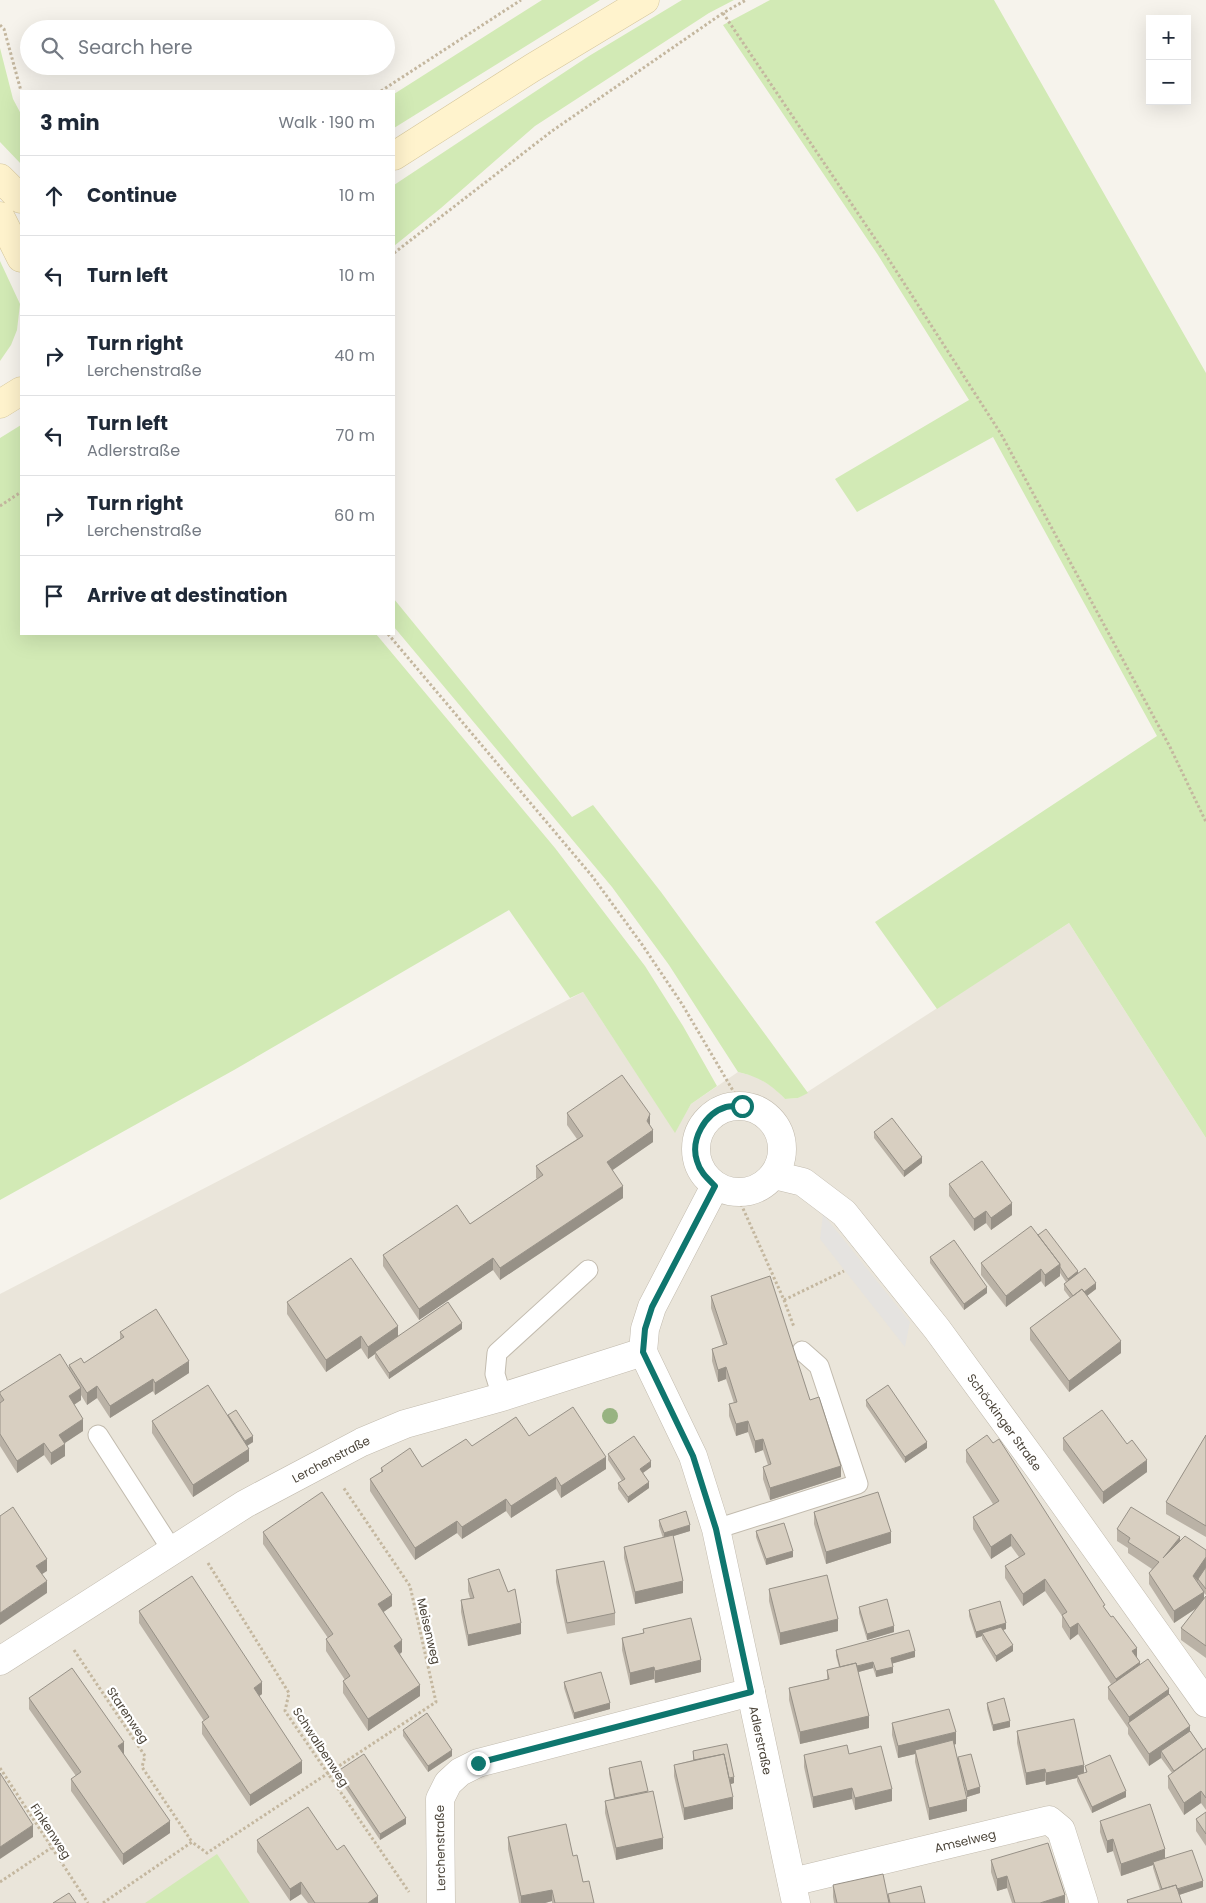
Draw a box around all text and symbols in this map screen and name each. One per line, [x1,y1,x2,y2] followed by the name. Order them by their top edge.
[1146,15,1191,105] map controls
[1146,15,1191,60] button: +
[20,20,395,75] search box
[38,34,66,62] icon: search
[78,34,192,61] text: Search here
[1146,60,1191,105] button: −
[40,108,100,137] text: 3 min
[278,111,375,134] text: Walk · 190 m
[40,182,68,210] icon: ahead
[87,182,177,209] text: Continue
[339,184,375,207] text: 10 m
[40,262,68,290] icon: left
[87,262,168,289] text: Turn left
[339,264,375,287] text: 10 m
[87,330,183,357] text: Turn right
[40,342,68,370] icon: right
[334,344,375,367] text: 40 m
[87,359,202,382] text: Lerchenstraße
[87,410,168,437] text: Turn left
[40,422,68,450] icon: left
[335,424,375,447] text: 70 m
[87,439,180,462] text: Adlerstraße
[87,490,183,517] text: Turn right
[40,502,68,530] icon: right
[334,504,375,527] text: 60 m
[87,519,202,542] text: Lerchenstraße
[40,582,68,610] icon: arrive
[87,582,288,609] text: Arrive at destination
[731,1095,754,1118] route start
[964,1370,1046,1474] street label: Schöckinger Straße
[289,1431,372,1486] street label: Lerchenstraße
[413,1596,445,1666] street label: Meisenweg
[103,1684,153,1746] street label: Starenweg
[289,1704,353,1790] street label: Schwalbenweg
[746,1704,777,1776] street label: Adlerstraße
[467,1752,490,1775] route end
[27,1800,75,1862] street label: Finkenweg
[431,1805,449,1891] street label: Lerchenstraße
[933,1825,997,1856] street label: Amselweg

